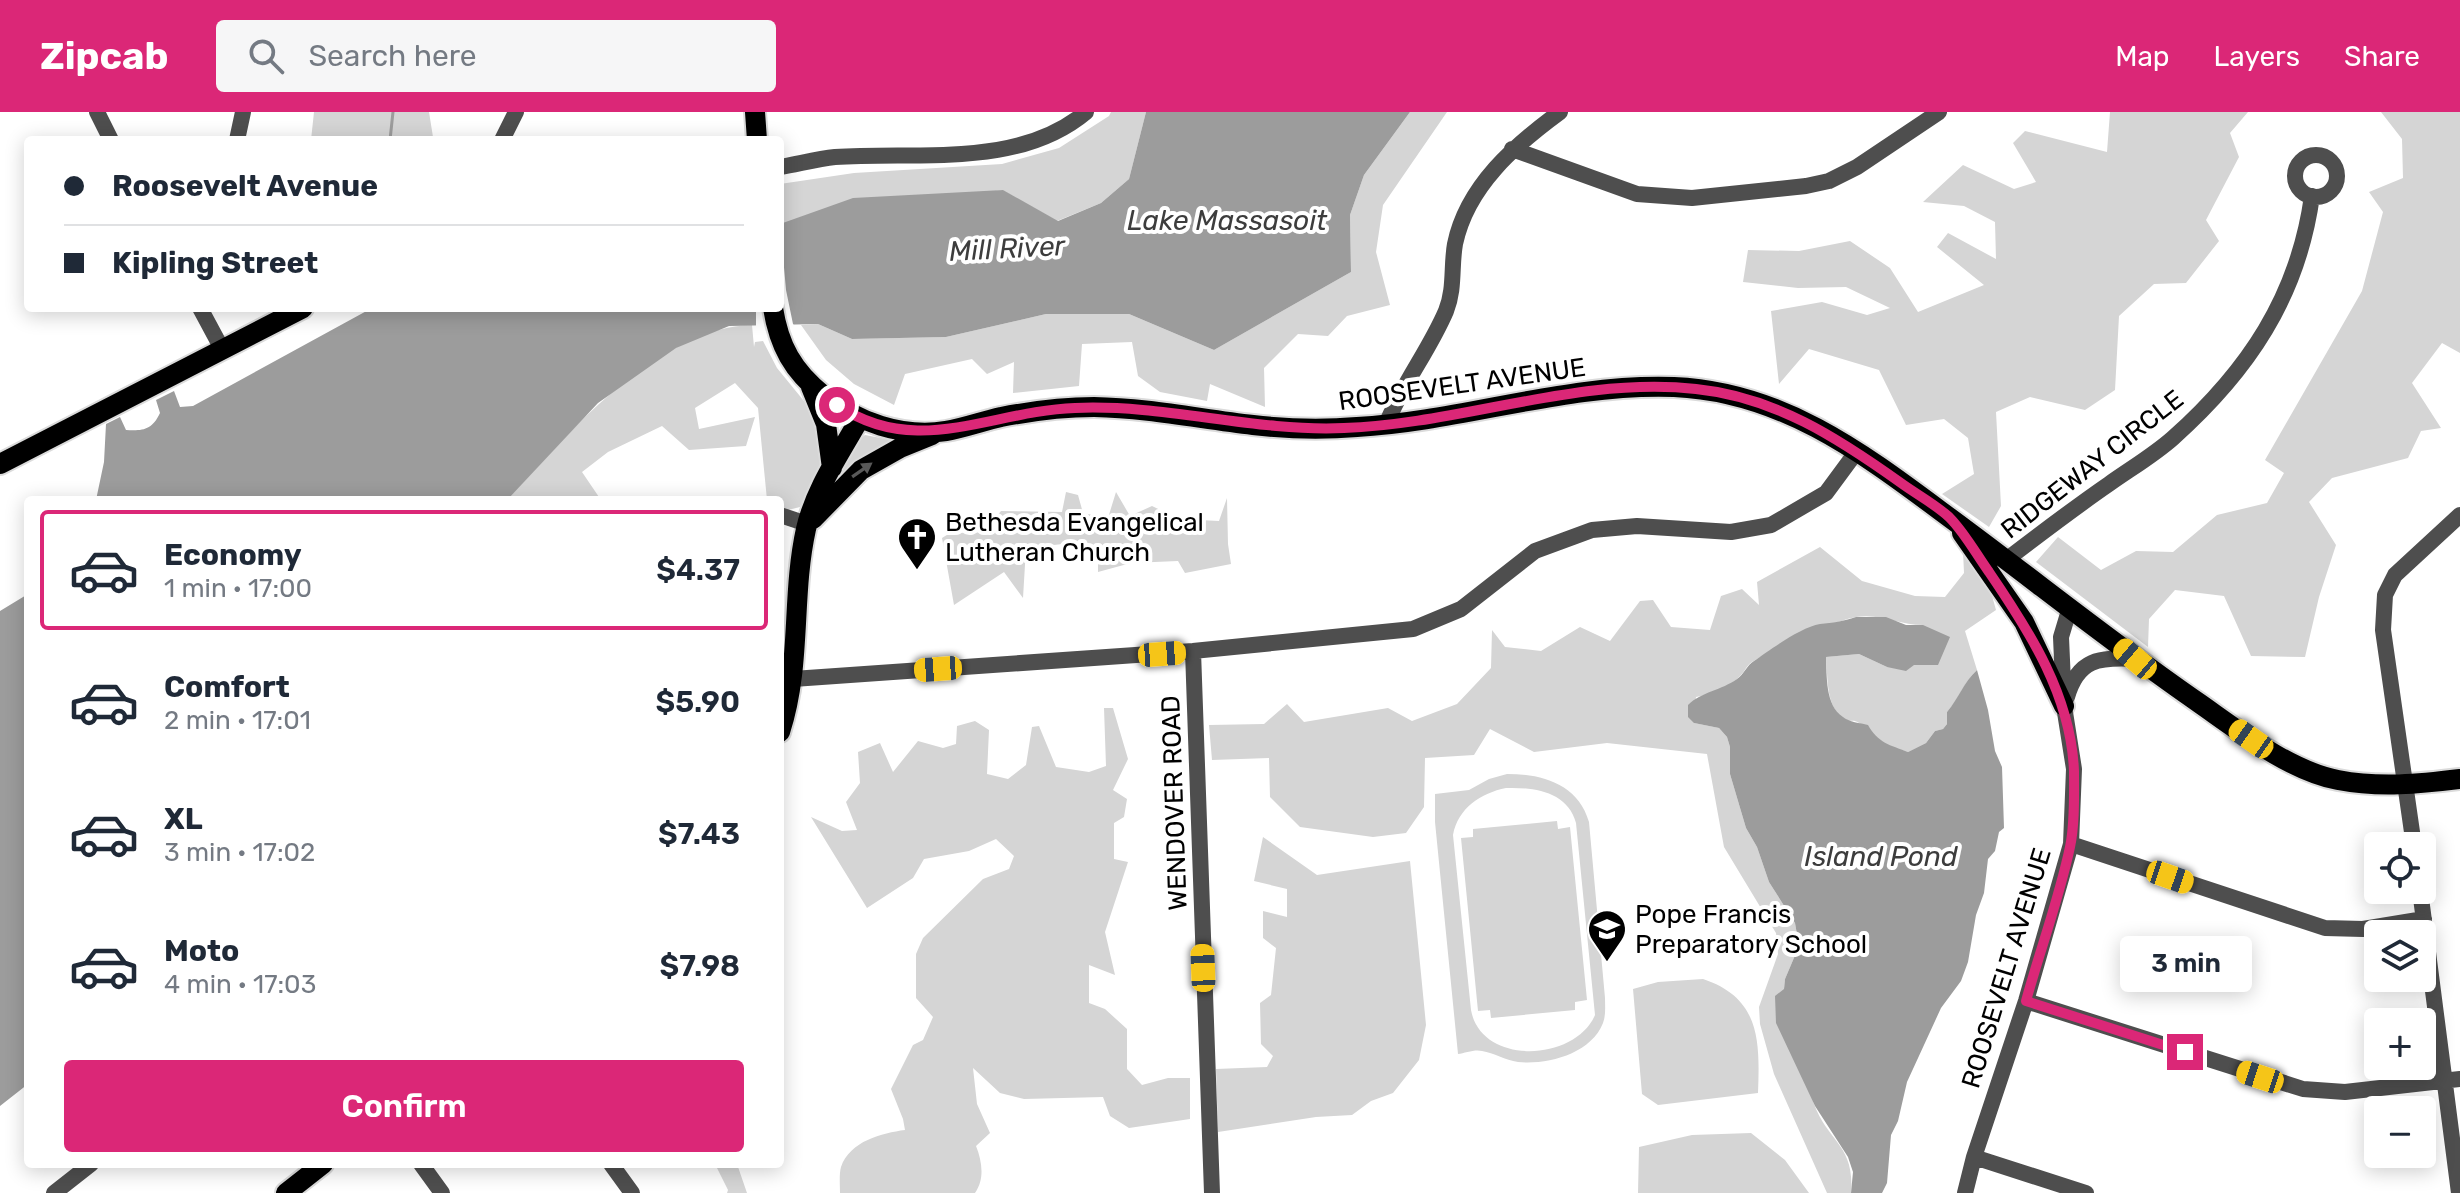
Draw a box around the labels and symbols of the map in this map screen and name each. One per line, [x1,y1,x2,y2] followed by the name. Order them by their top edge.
[1127,204,1328,237] water label: Lake Massasoit
[948,229,1067,268] water label: Mill River
[1336,352,1588,417] street label: ROOSEVELT AVENUE
[1995,384,2190,545] street label: RIDGEWAY CIRCLE
[819,387,855,423] route start
[852,463,873,478] one-way arrow
[945,507,1204,568] place label: Bethesda Evangelical Lutheran Church
[896,516,938,571] church icon: Bethesda Evangelical Lutheran Church
[2109,634,2161,684] car
[1137,640,1187,668] car
[913,655,963,683] car
[1155,695,1194,911] street label: WENDOVER ROAD
[2224,715,2278,763] car
[1804,840,1958,873] water label: Island Pond
[1955,844,2058,1092] street label: ROOSEVELT AVENUE
[2143,858,2197,896] car
[1635,899,1867,960] place label: Pope Francis Preparatory School
[1586,908,1628,963] school or university icon: Pope Francis Preparatory School
[2119,936,2251,992] callout: 3 min
[1190,944,1216,992] car
[2167,1034,2203,1070] route end
[2233,1058,2287,1096] car

